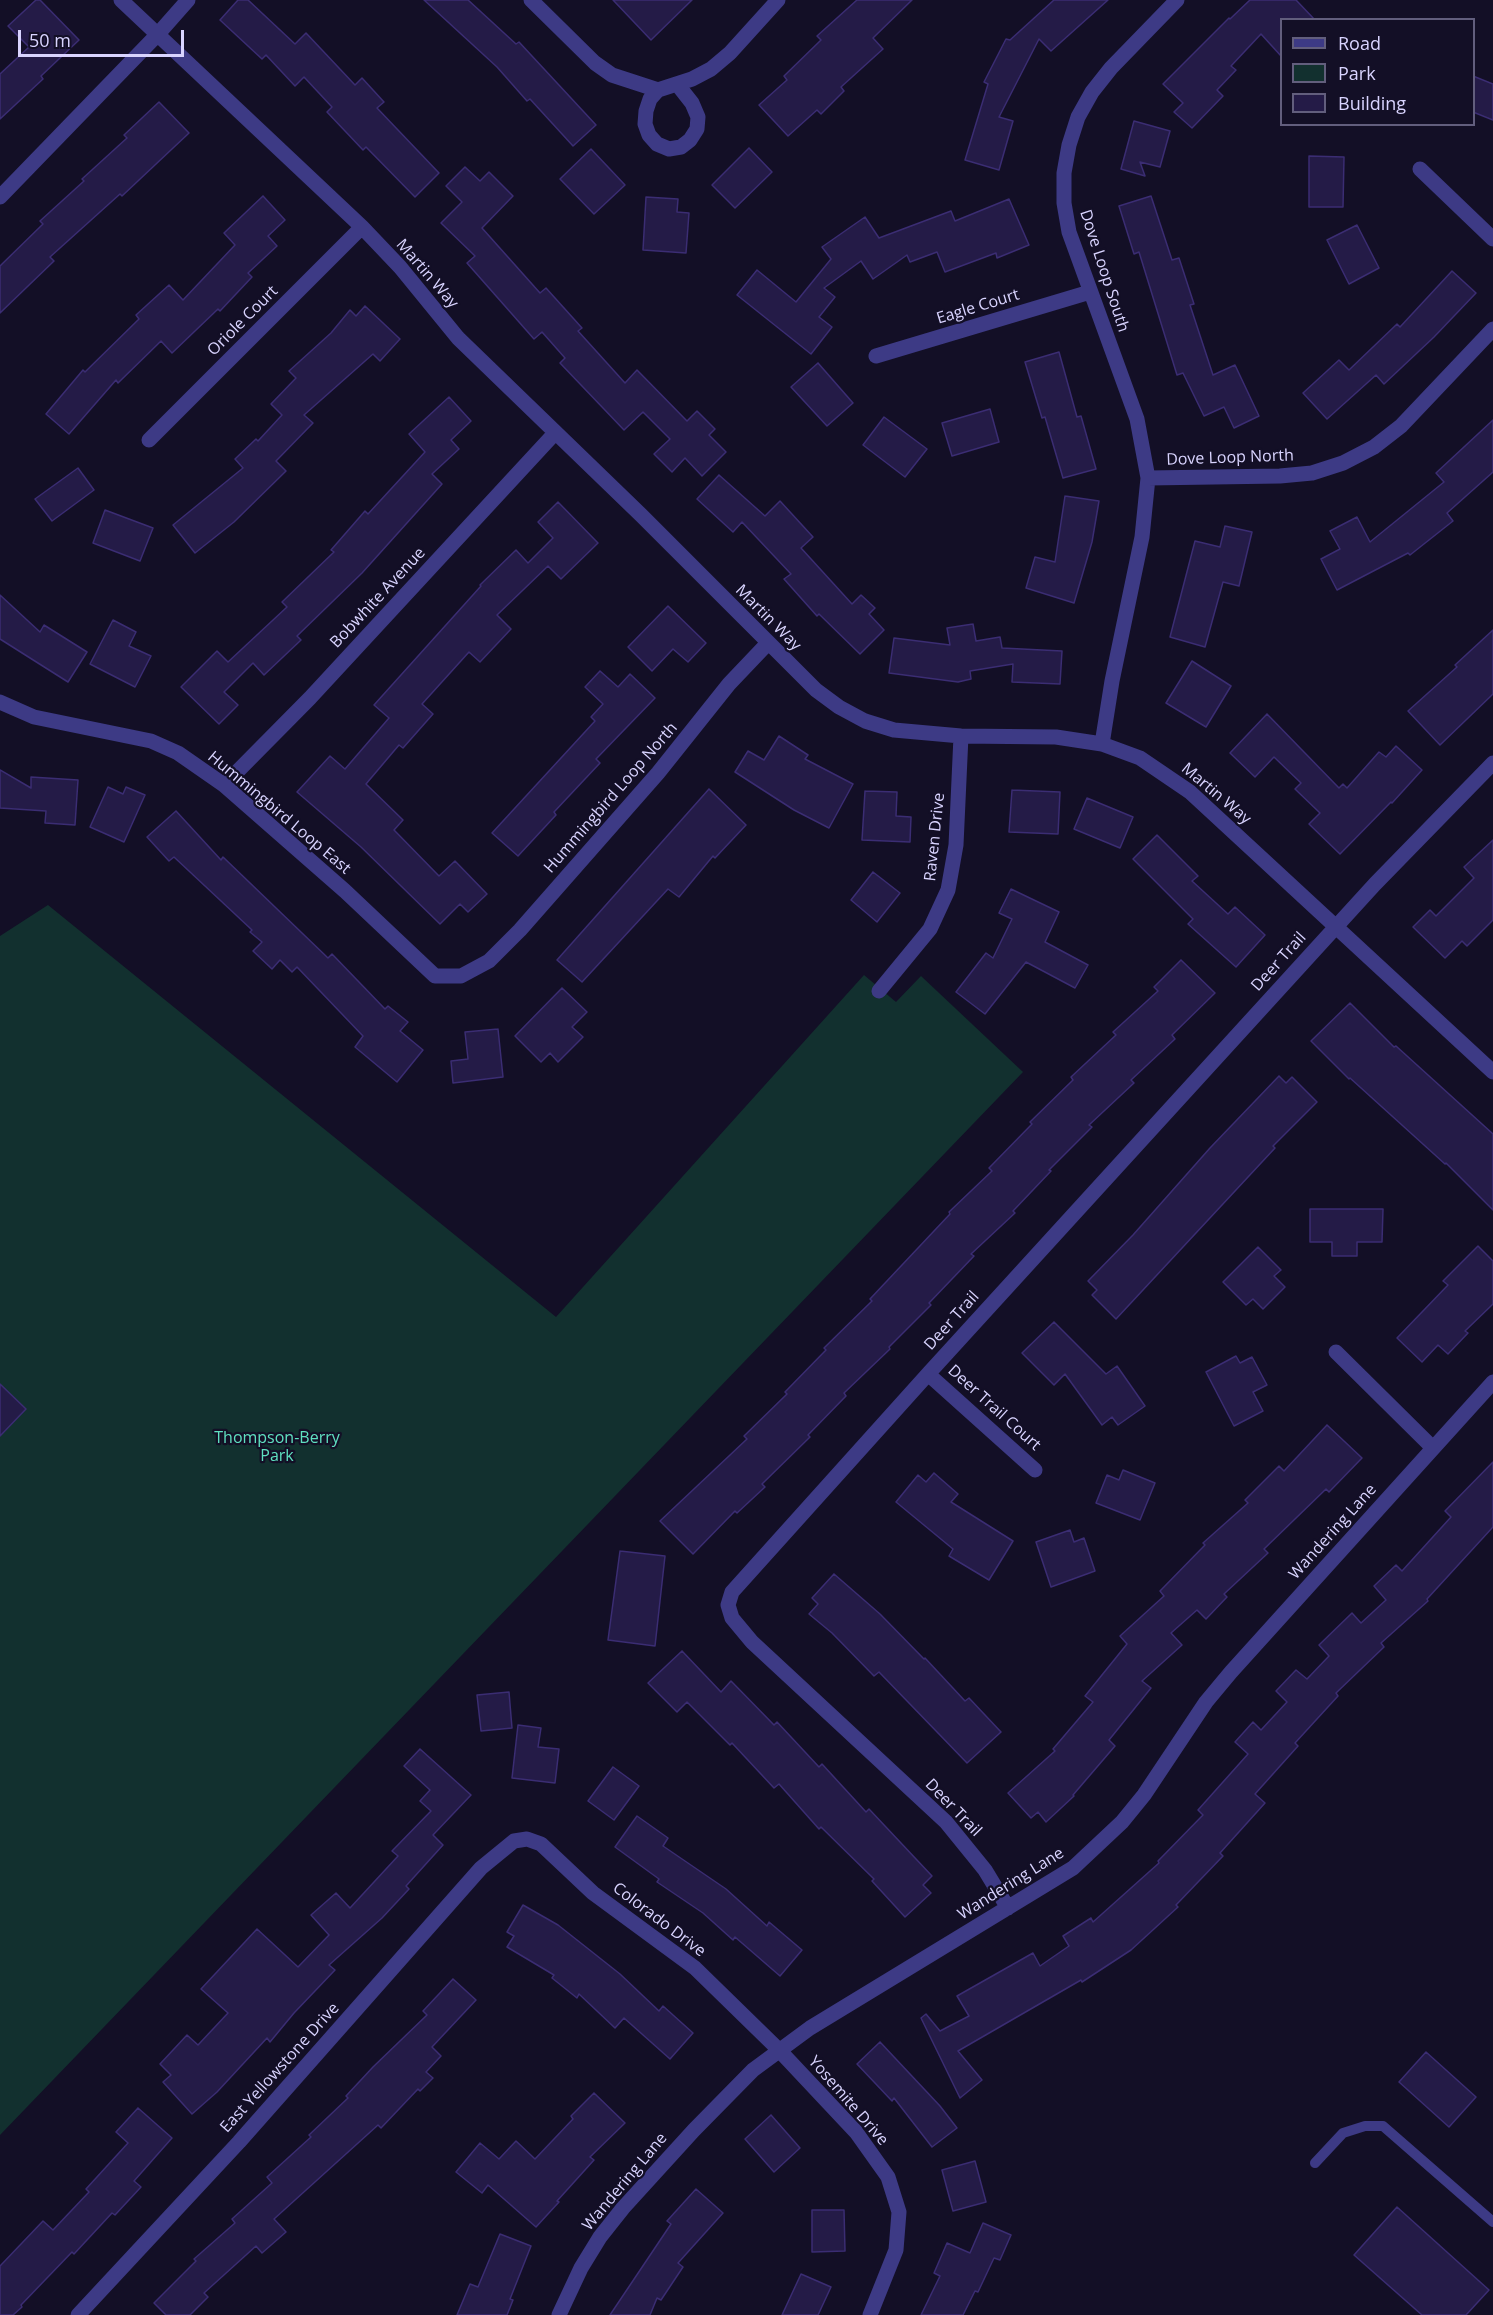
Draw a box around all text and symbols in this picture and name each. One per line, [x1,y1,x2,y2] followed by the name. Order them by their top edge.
[21,18,188,56] scale bar
[1280,18,1475,126] legend
[29,28,71,52] text: 50 m
[1338,31,1381,55] text: Road
[1338,61,1376,85] text: Park
[1338,91,1406,115] text: Building
[1075,207,1133,335] street label: Dove Loop South
[392,236,462,312] street label: Martin Way
[204,282,282,360] street label: Oriole Court
[934,285,1022,329] street label: Eagle Court
[1166,446,1294,470] street label: Dove Loop North
[326,544,430,652] street label: Bobwhite Avenue
[731,581,805,655] street label: Martin Way
[540,719,682,877] street label: Hummingbird Loop North
[204,748,354,878] street label: Hummingbird Loop East
[1177,759,1255,829] street label: Martin Way
[921,792,949,882] street label: Raven Drive
[1248,929,1310,995] street label: Deer Trail
[921,1288,983,1354] street label: Deer Trail
[944,1361,1044,1455] street label: Deer Trail Court
[214,1428,340,1466] park label: Thompson-Berry Park
[1285,1480,1381,1584] street label: Wandering Lane
[921,1775,985,1841] street label: Deer Trail
[954,1844,1068,1924] street label: Wandering Lane
[609,1879,709,1961] street label: Colorado Drive
[217,1999,343,2137] street label: East Yellowstone Drive
[804,2052,892,2150] street label: Yosemite Drive
[579,2129,671,2235] street label: Wandering Lane

